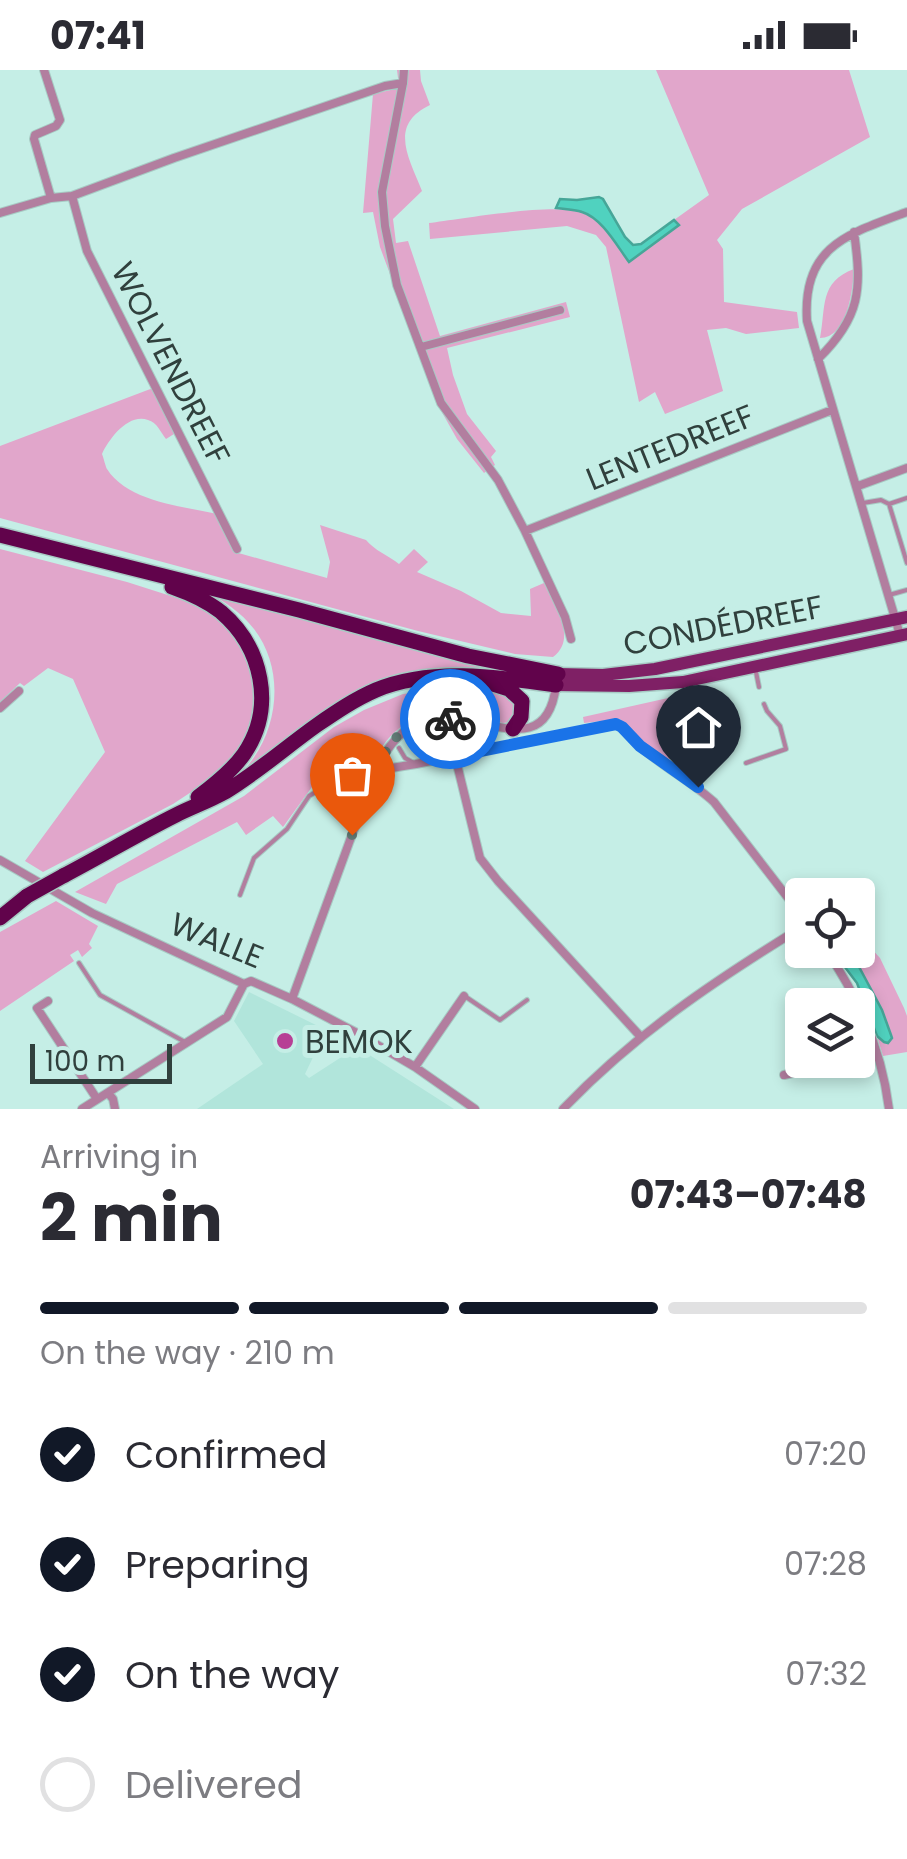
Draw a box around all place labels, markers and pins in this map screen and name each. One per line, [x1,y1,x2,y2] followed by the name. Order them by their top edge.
[656,685,741,788] pin
[310,733,395,836] pin
[305,1019,413,1064] place label: BEMOK
[274,1030,296,1052] marker: BEMOK

